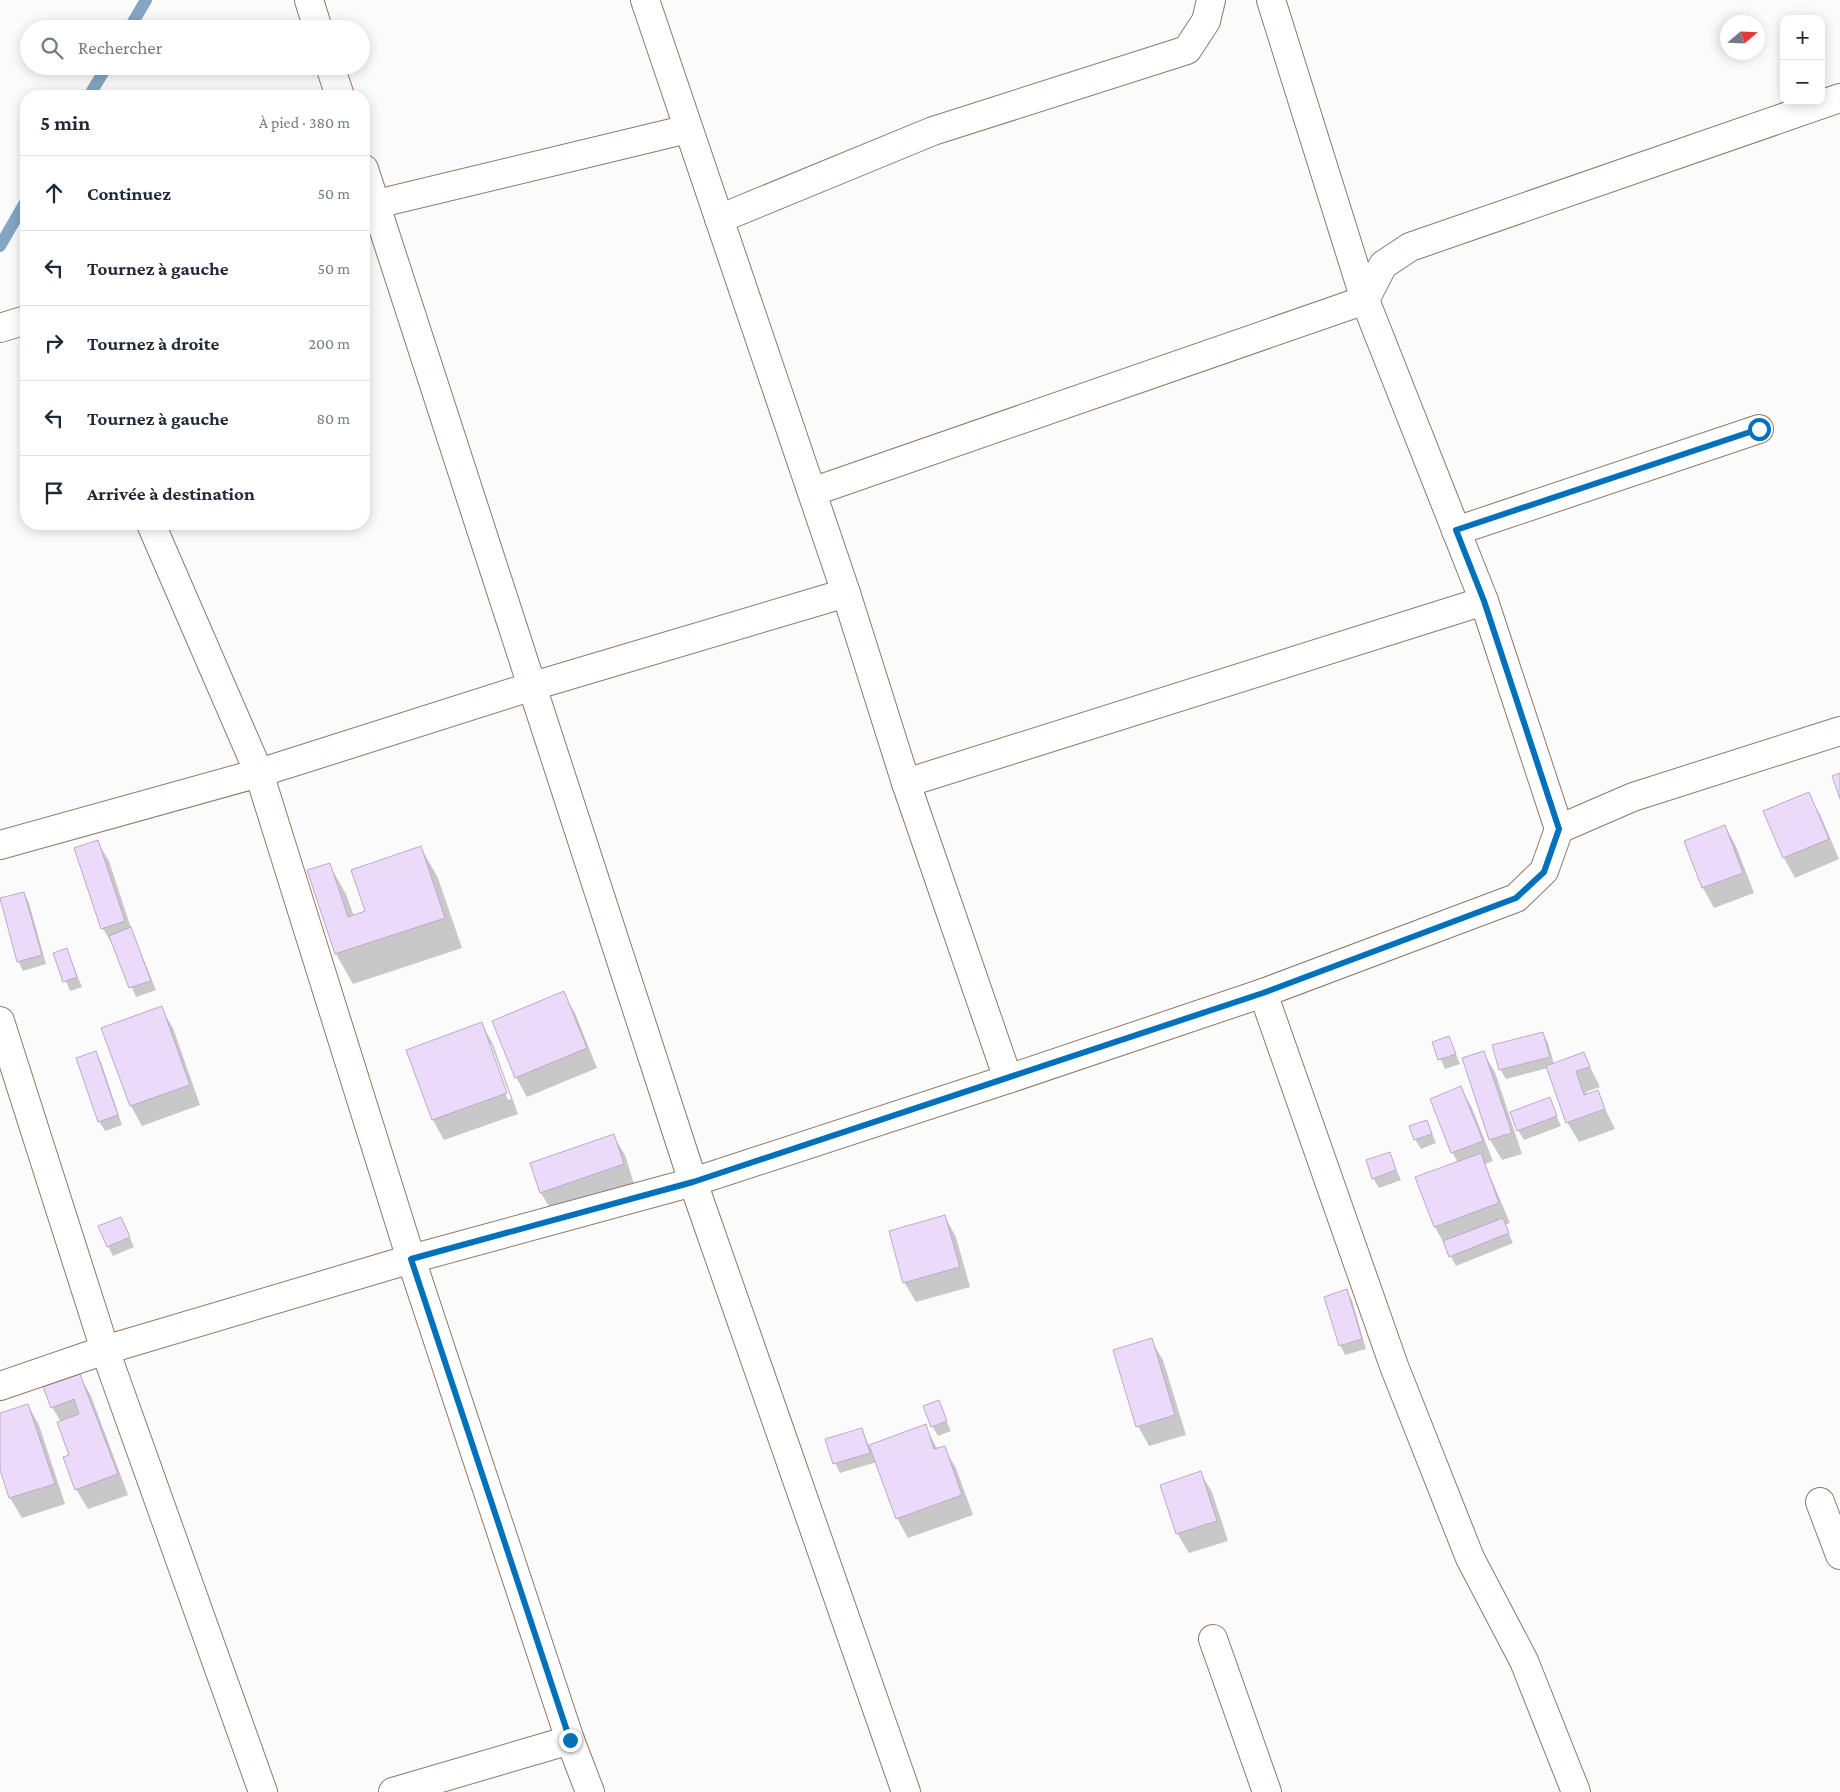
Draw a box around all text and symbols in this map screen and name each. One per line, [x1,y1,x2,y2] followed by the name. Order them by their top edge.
[1720,15,1765,60] north arrow
[1780,15,1825,105] map controls
[1780,15,1825,60] button: +
[20,20,370,75] search box
[38,34,66,62] icon: search
[78,37,162,58] text: Rechercher
[1780,60,1825,105] button: −
[40,111,90,135] text: 5 min
[259,114,350,131] text: À pied · 380 m
[40,179,68,207] icon: ahead
[87,183,171,204] text: Continuez
[318,185,350,202] text: 50 m
[40,254,68,282] icon: left
[87,258,229,279] text: Tournez à gauche
[318,260,350,277] text: 50 m
[40,329,68,357] icon: right
[87,333,219,354] text: Tournez à droite
[308,335,350,352] text: 200 m
[40,404,68,432] icon: left
[87,408,229,429] text: Tournez à gauche
[316,410,350,427] text: 80 m
[1748,418,1771,441] route start
[40,479,68,507] icon: arrive
[87,483,255,504] text: Arrivée à destination
[559,1729,582,1752] route end

